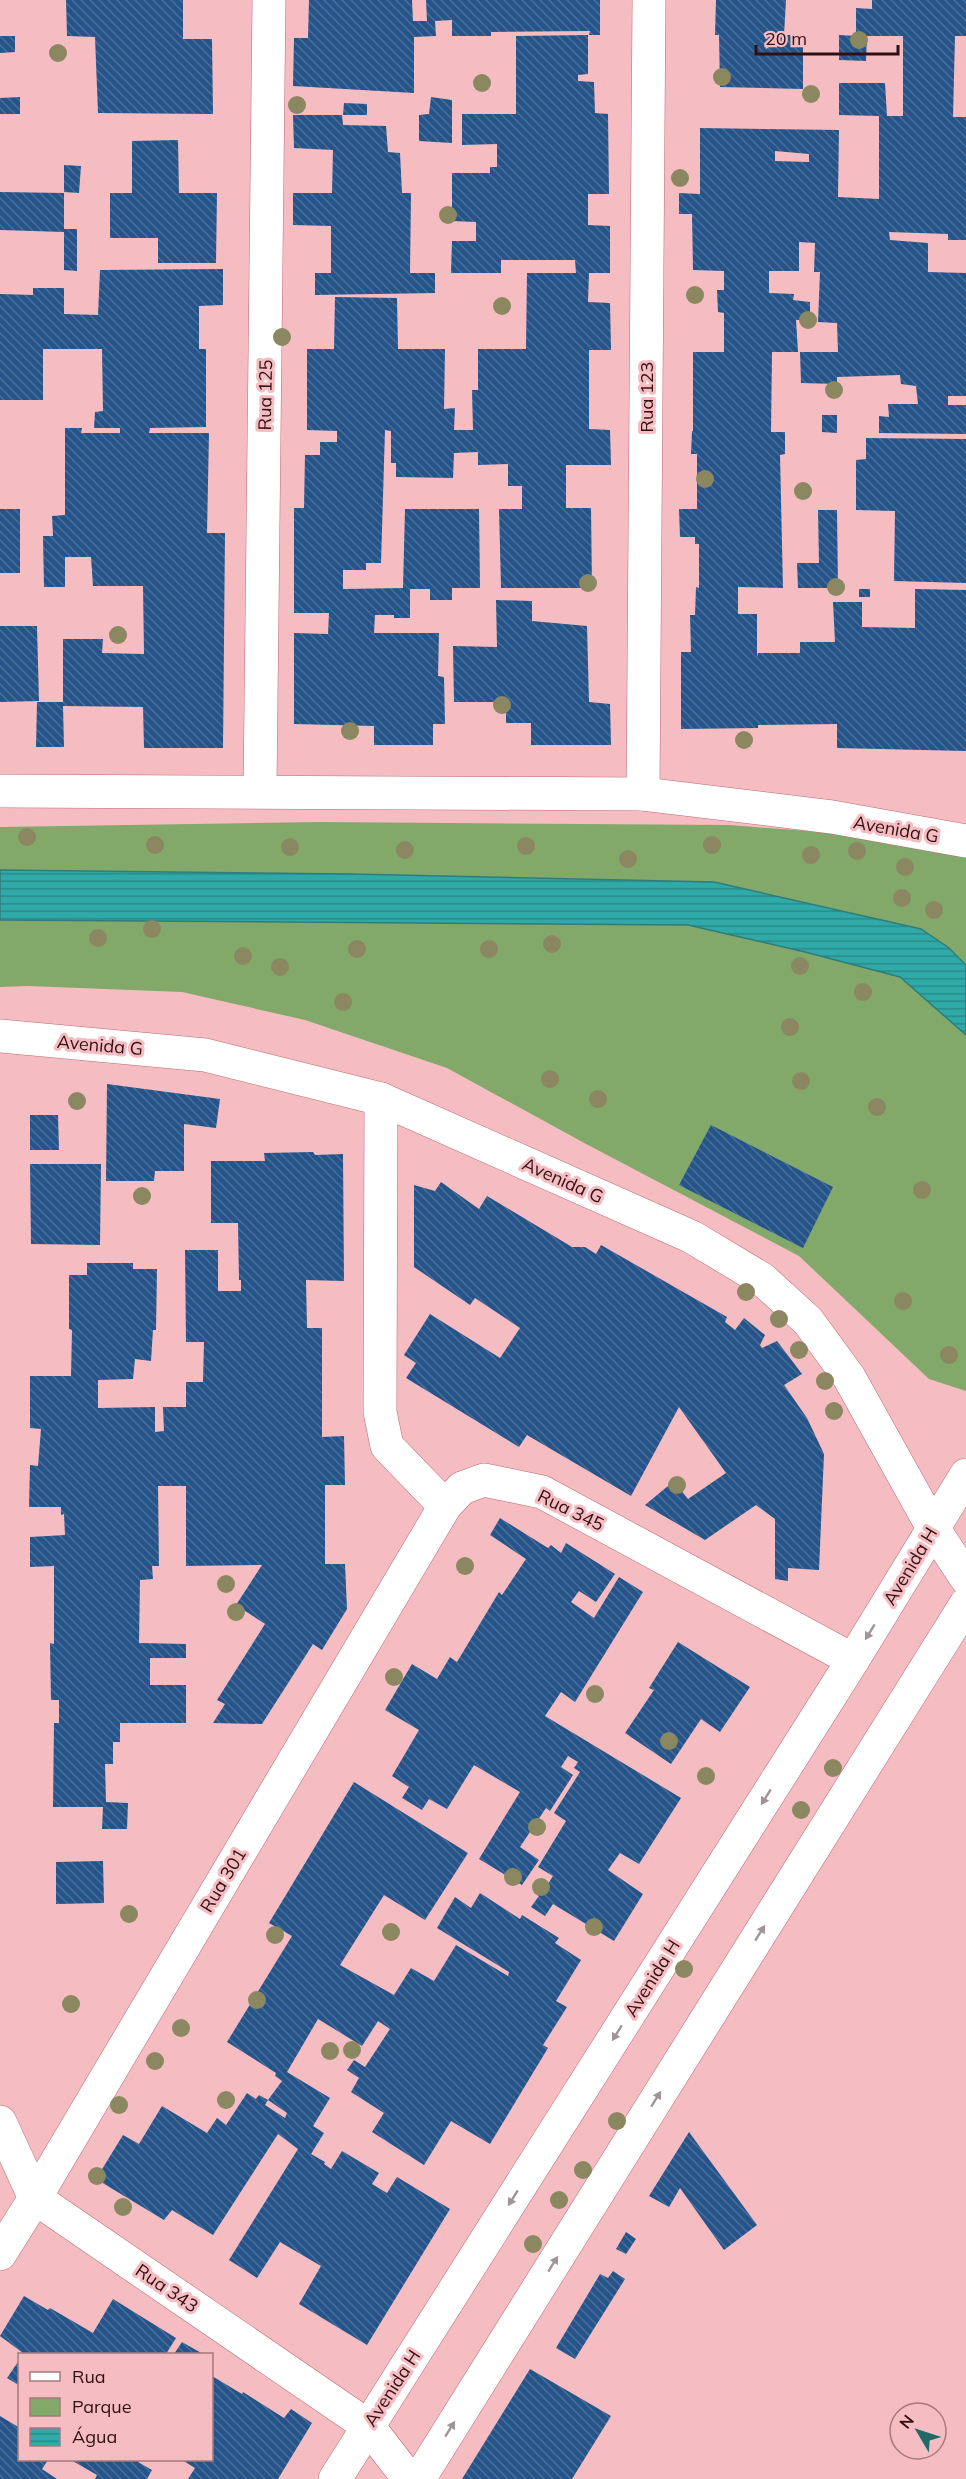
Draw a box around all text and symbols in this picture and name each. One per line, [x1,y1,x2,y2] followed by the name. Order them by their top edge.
[756,18,898,56] scale bar
[765,27,807,50] text: 20 m
[253,359,277,431] street label: Rua 125
[635,362,658,432] street label: Rua 123
[852,810,940,848] street label: Avenida G
[56,1030,144,1060] street label: Avenida G
[519,1152,607,1208] street label: Avenida G
[534,1484,608,1536] street label: Rua 345
[878,1523,942,1609] street label: Avenida H
[865,1624,875,1641] one-way arrow
[761,1789,772,1805] one-way arrow
[195,1844,251,1916] street label: Rua 301
[754,1925,765,1941] one-way arrow
[619,1935,685,2021] street label: Avenida H
[612,2025,623,2041] one-way arrow
[651,2091,662,2107] one-way arrow
[508,2190,519,2206] one-way arrow
[547,2256,558,2272] one-way arrow
[131,2259,203,2317] street label: Rua 343
[359,2345,425,2431] street label: Avenida H
[18,2353,213,2461] legend
[72,2365,106,2388] text: Rua
[72,2395,131,2418] text: Parque
[888,2401,948,2461] north arrow
[895,2411,918,2433] text: N
[444,2421,455,2437] one-way arrow
[72,2425,117,2448] text: Água

